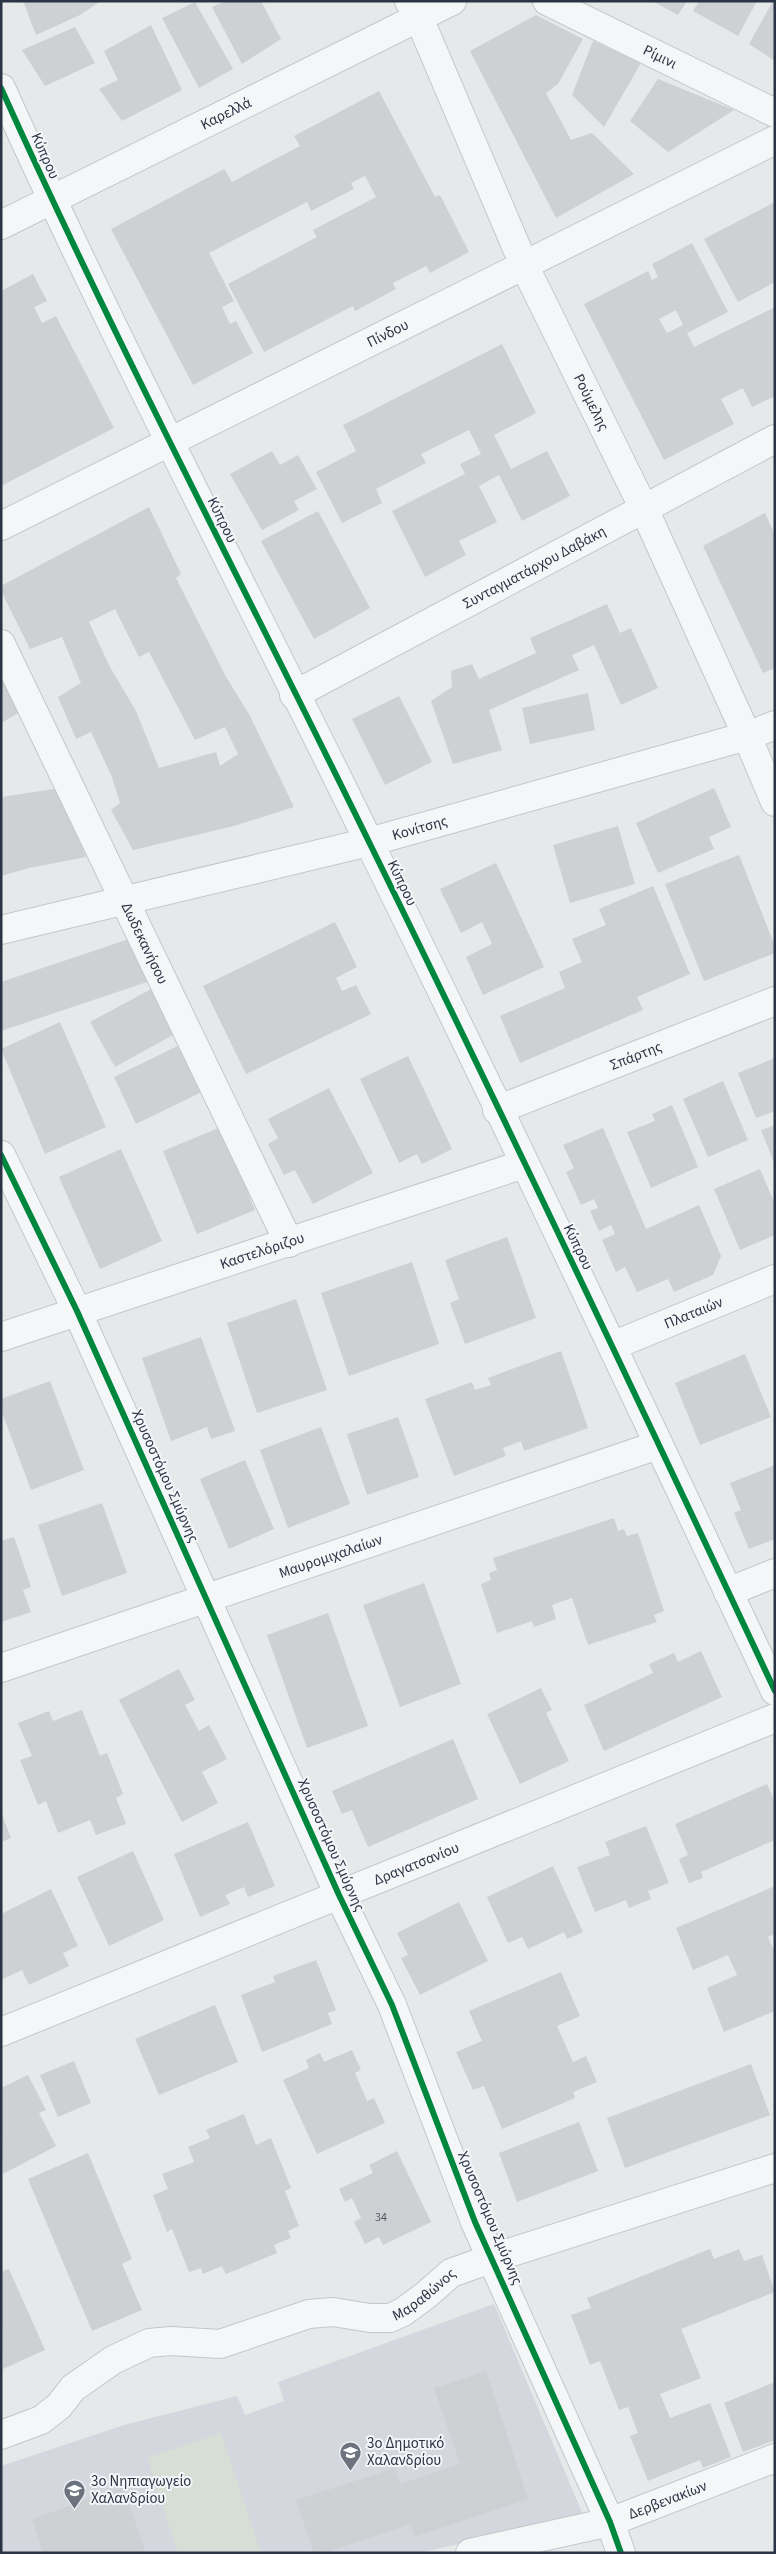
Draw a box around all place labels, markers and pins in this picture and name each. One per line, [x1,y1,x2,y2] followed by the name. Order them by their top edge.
[367,2433,444,2471] place label: 3ο Δημοτικό Χαλανδρίου
[339,2440,363,2471] school or university icon: 3ο Δημοτικό Χαλανδρίου
[91,2471,191,2509] place label: 3ο Νηπιαγωγείο Χαλανδρίου
[63,2478,87,2509] school or university icon: 3ο Νηπιαγωγείο Χαλανδρίου

